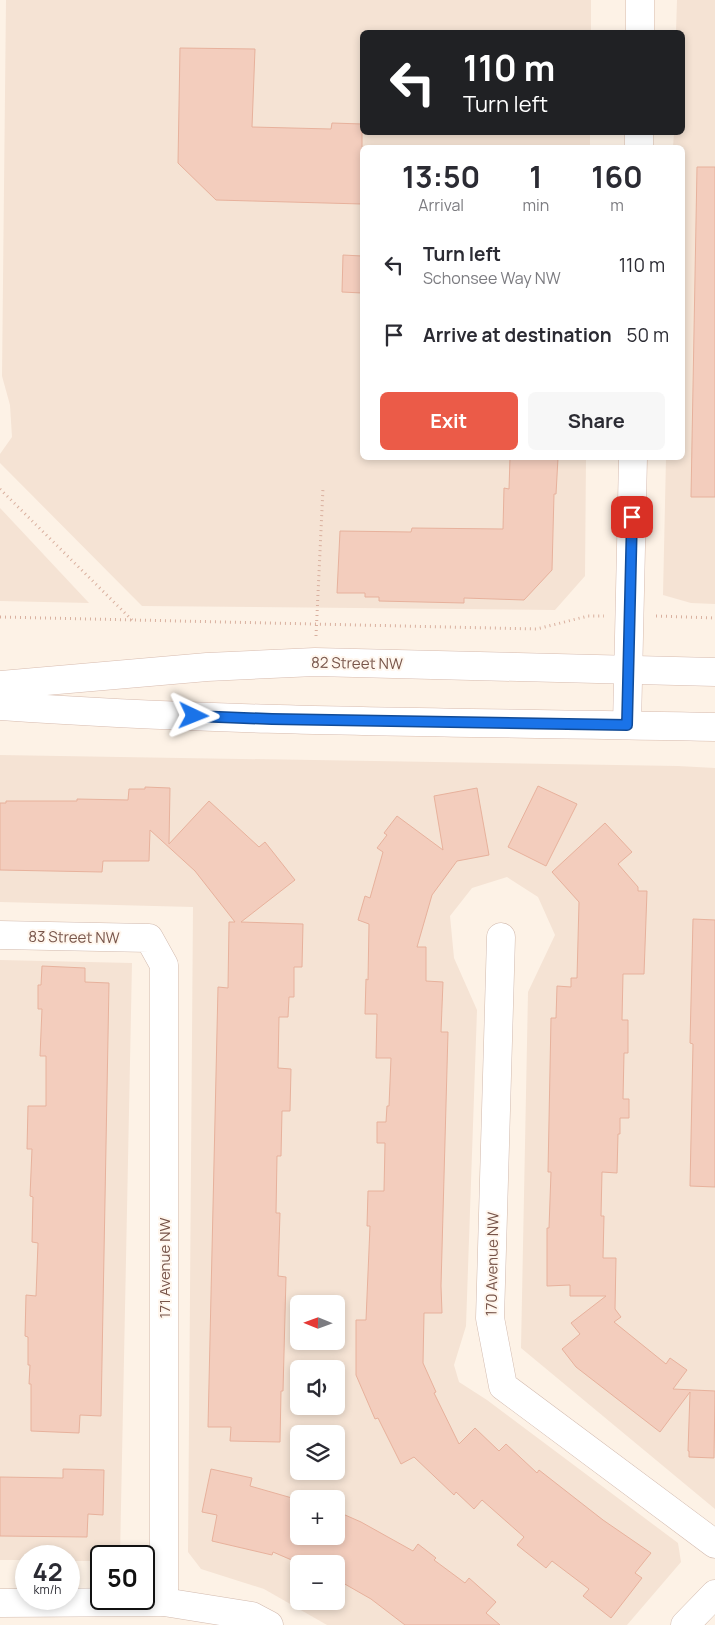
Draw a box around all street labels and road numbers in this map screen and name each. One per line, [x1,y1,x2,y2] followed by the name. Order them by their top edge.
[311,652,403,674] street label: 82 Street NW
[28,926,120,948] street label: 83 Street NW
[481,1212,503,1316] street label: 170 Avenue NW
[154,1218,175,1318] street label: 171 Avenue NW

